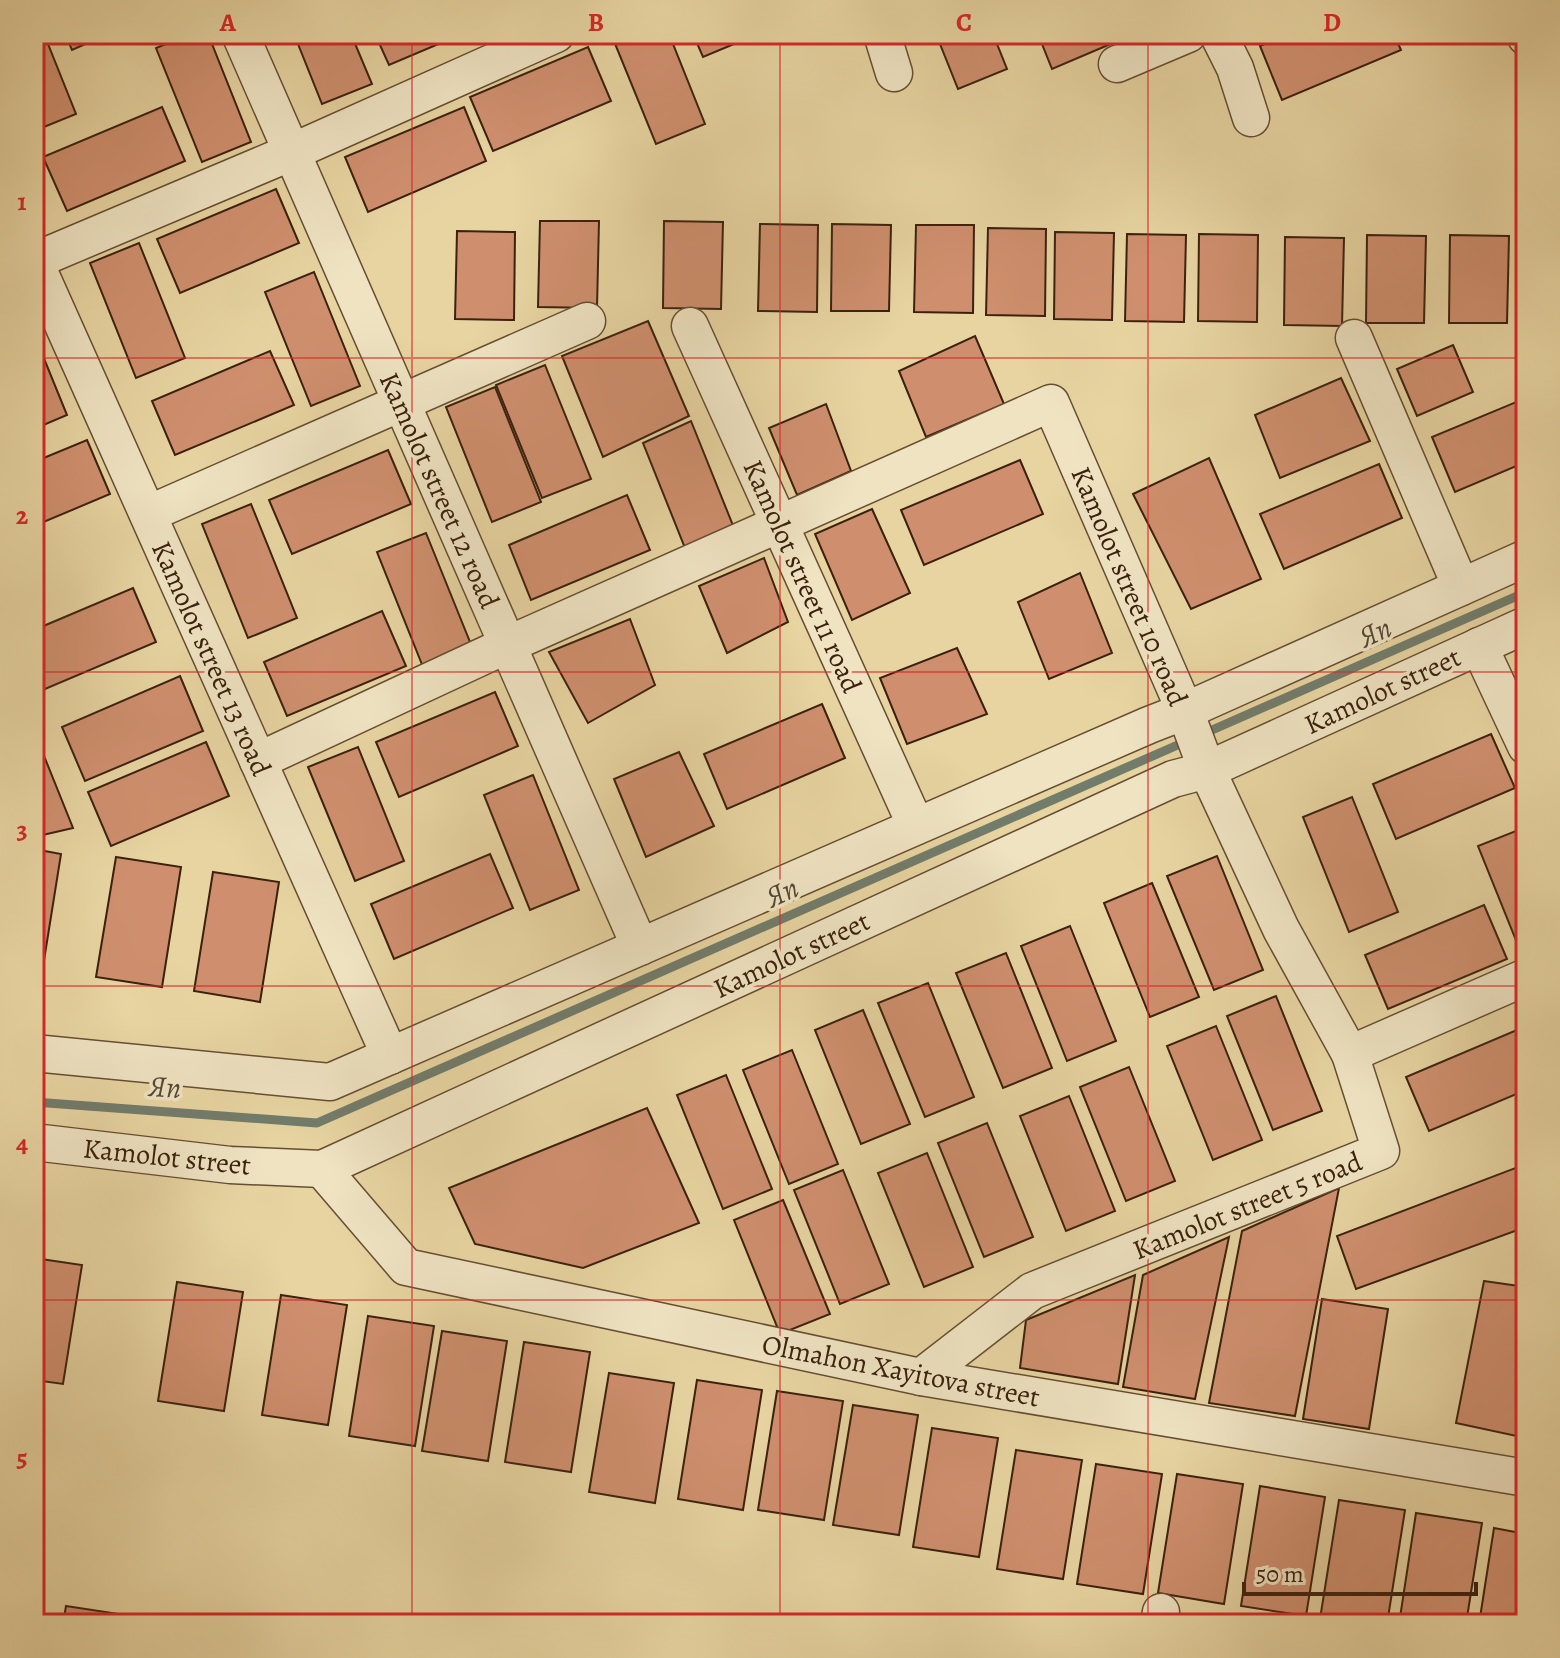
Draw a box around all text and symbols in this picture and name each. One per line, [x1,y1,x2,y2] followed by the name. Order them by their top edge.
[219,5,237,40] text: A
[588,5,604,40] text: B
[956,5,972,40] text: C
[1323,5,1341,40] text: D
[17,184,27,219] text: 1
[370,366,509,615] street label: Kamolot street 12 road
[734,454,871,700] street label: Kamolot street 11 road
[1061,461,1197,713] street label: Kamolot street 10 road
[16,498,29,533] text: 2
[142,535,280,783] street label: Kamolot street 13 road
[1351,607,1398,657] water label: Яп
[1298,638,1467,744] street label: Kamolot street
[16,812,28,847] text: 3
[758,867,805,917] water label: Яп
[707,902,876,1008] street label: Kamolot street
[147,1066,182,1108] water label: Яп
[16,1126,28,1161] text: 4
[81,1129,253,1185] street label: Kamolot street
[1127,1142,1369,1269] street label: Kamolot street 5 road
[759,1325,1043,1417] street label: Olmahon Xayitova street
[16,1440,28,1475] text: 5
[1244,1546,1476,1596] scale bar
[1256,1558,1304,1590] text: 50 m

